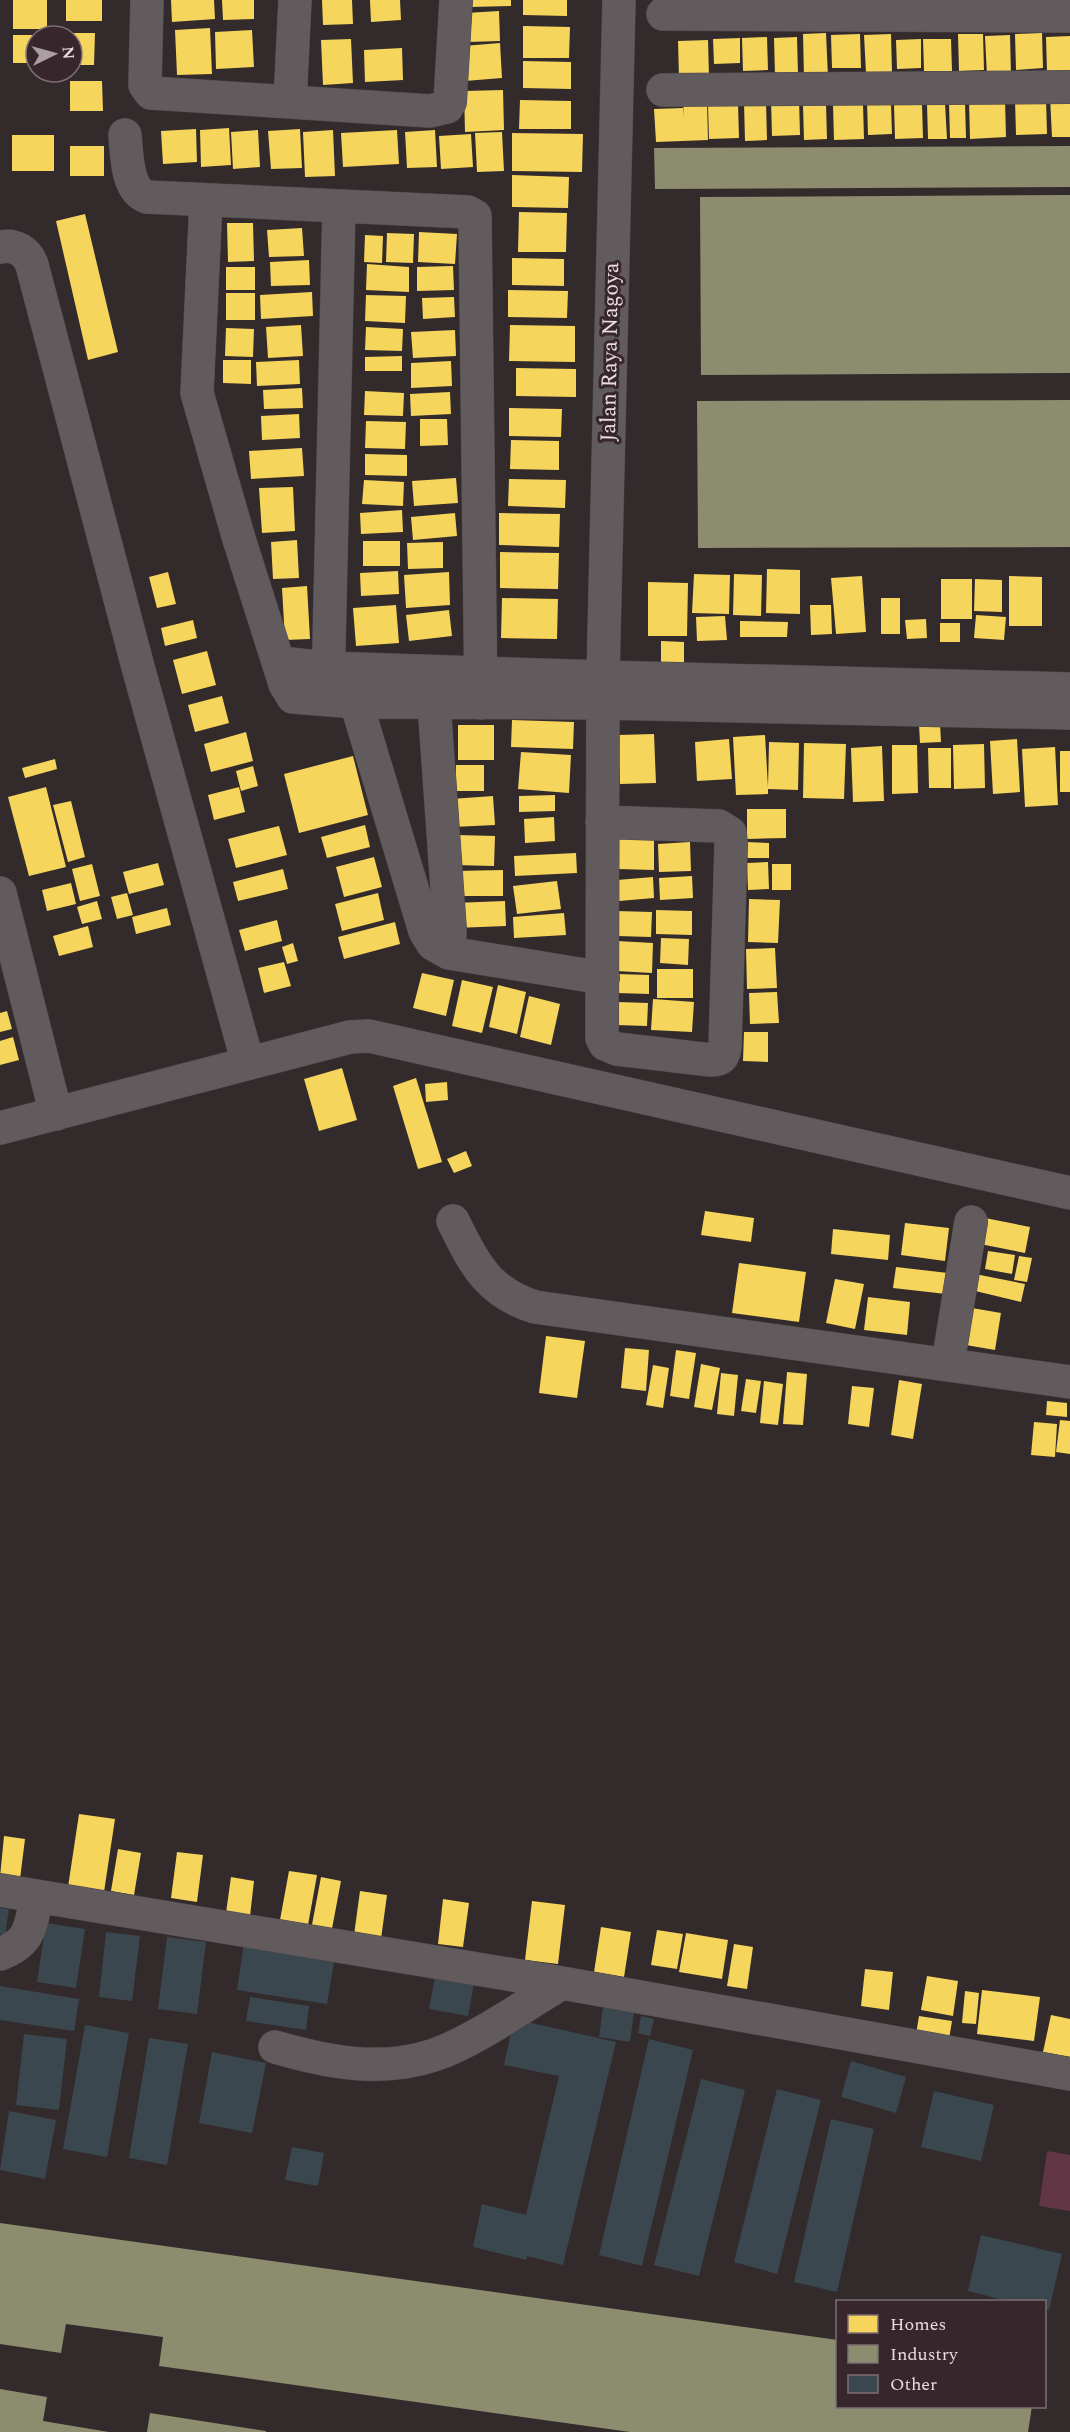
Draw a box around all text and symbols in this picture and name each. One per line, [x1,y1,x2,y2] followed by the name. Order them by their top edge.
[24,24,84,84] north arrow
[55,45,80,60] text: N
[592,262,628,442] street label: Jalan Raya Nagoya
[836,2300,1046,2408] legend
[890,2311,946,2338] text: Homes
[890,2341,959,2368] text: Industry
[890,2371,937,2398] text: Other

